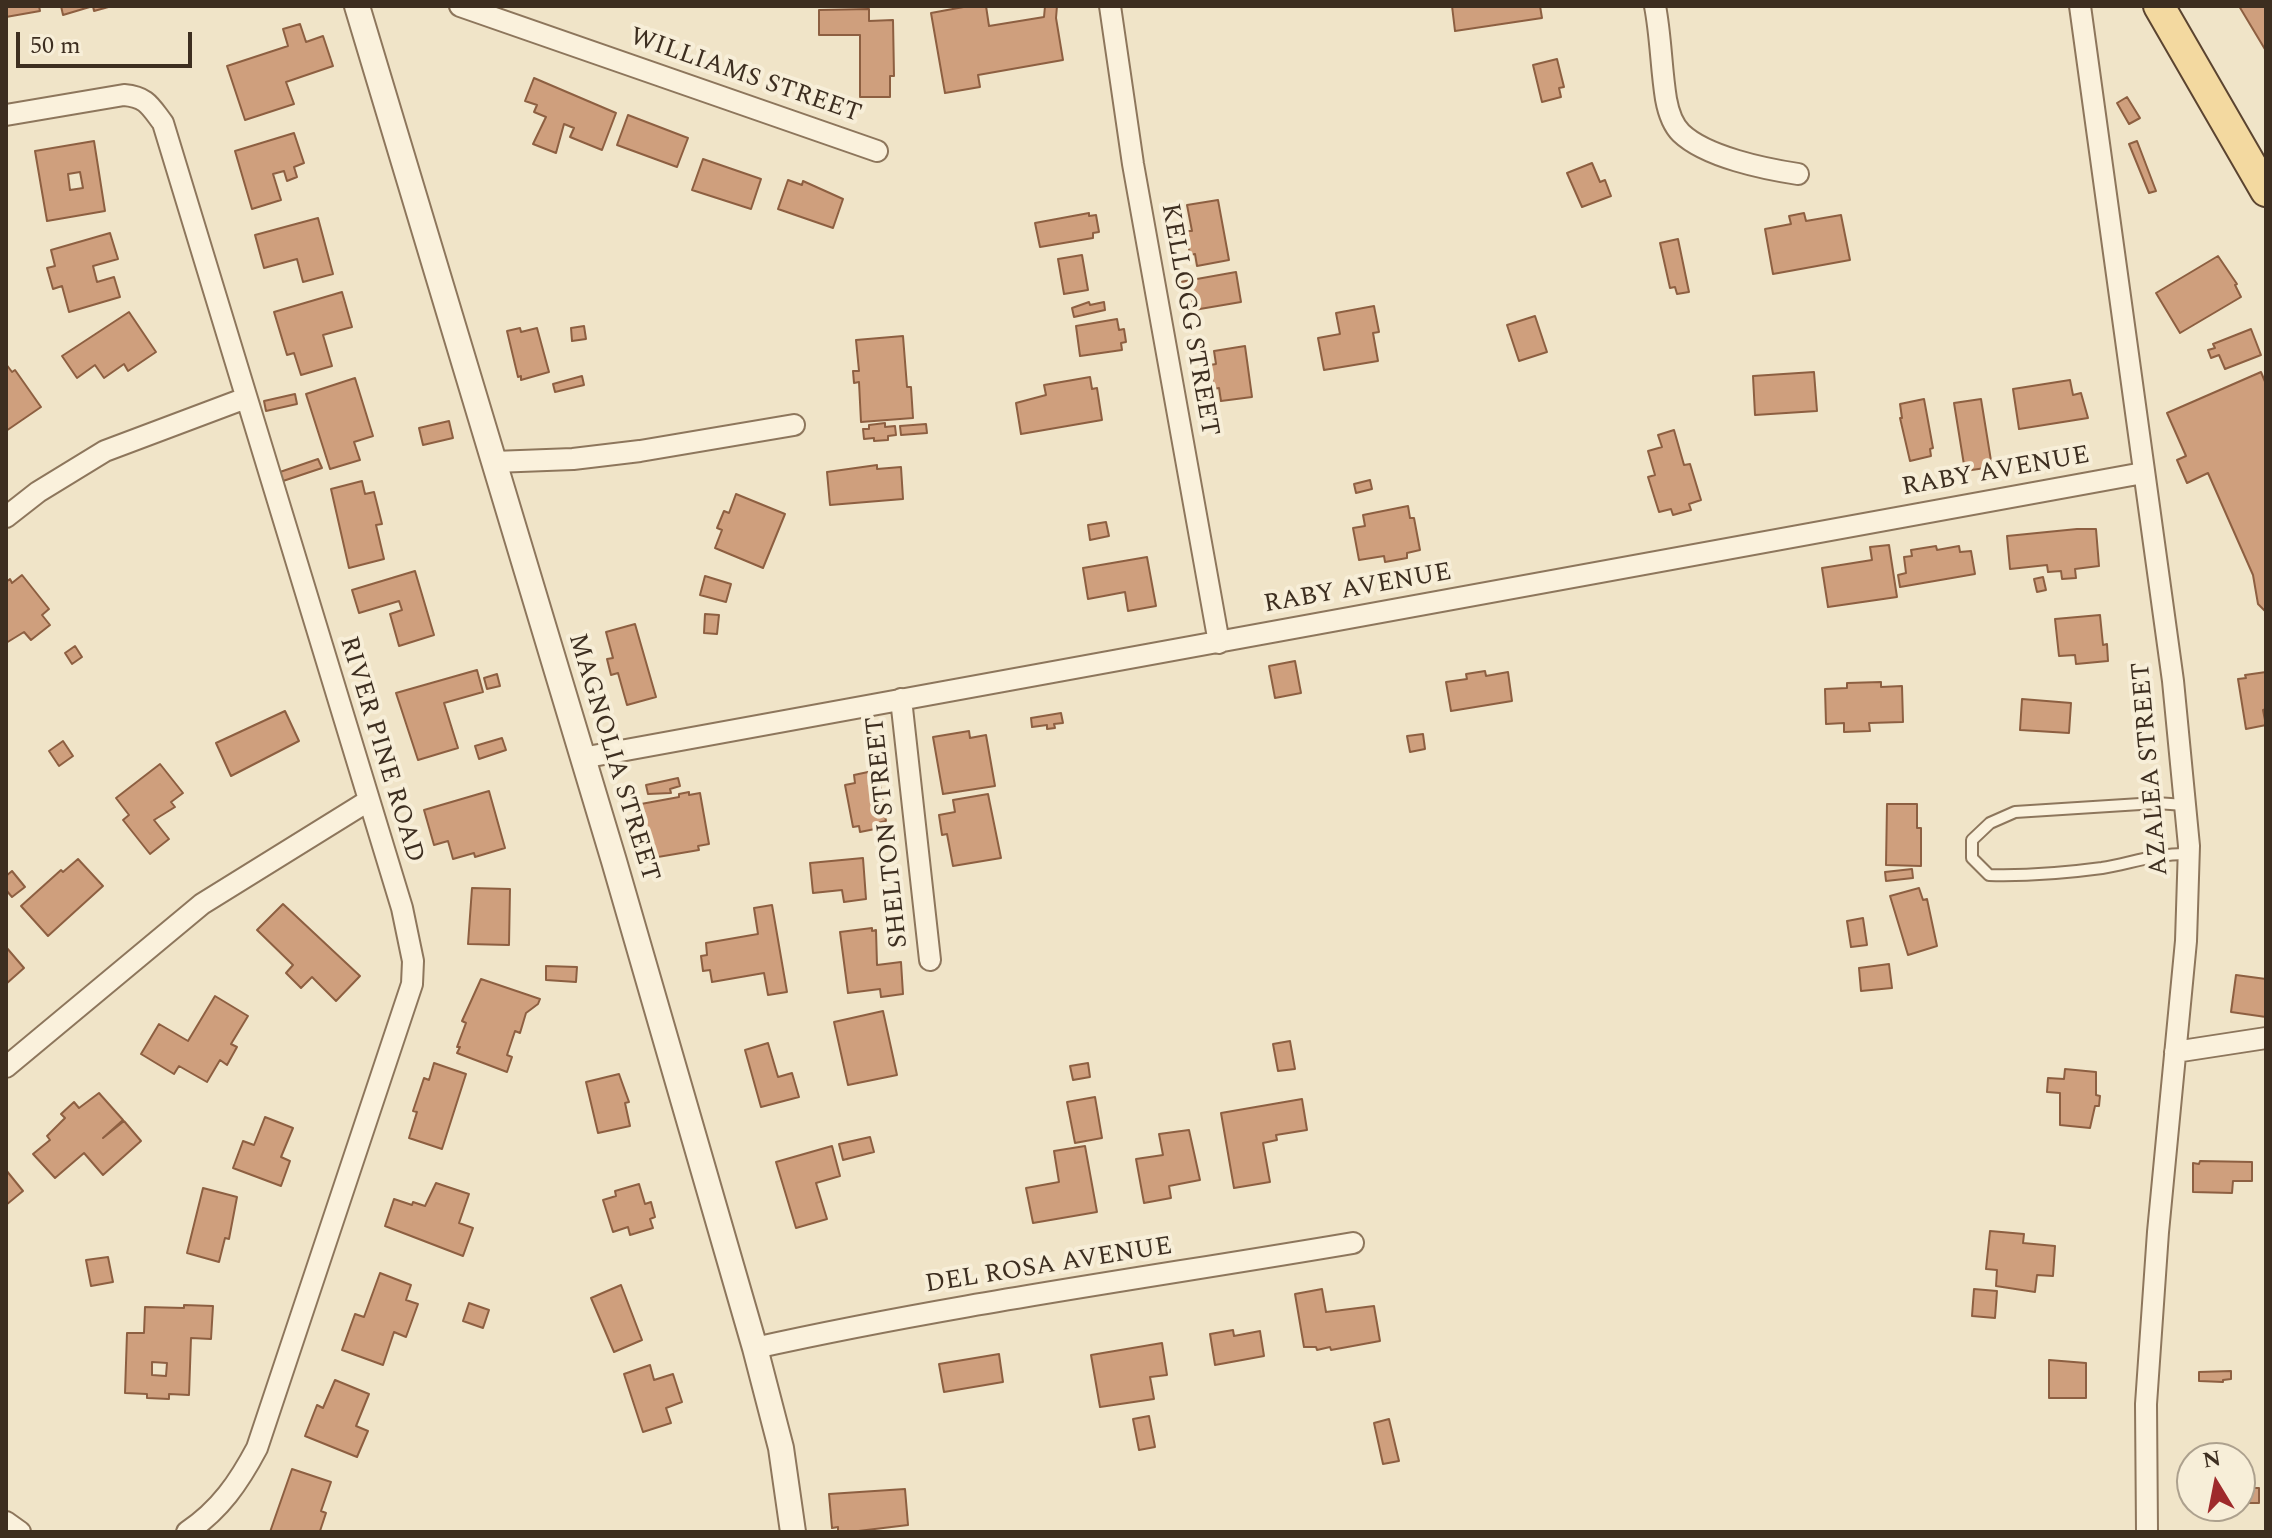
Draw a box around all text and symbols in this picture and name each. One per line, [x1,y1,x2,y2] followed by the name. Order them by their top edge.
[20,16,196,66] scale bar
[625,23,865,131] street label: WILLIAMS STREET
[30,28,81,64] text: 50 m
[1152,201,1224,439] street label: KELLOGG STREET
[1900,441,2092,505] street label: RABY AVENUE
[1262,558,1454,622] street label: RABY AVENUE
[559,630,665,886] street label: MAGNOLIA STREET
[331,633,429,867] street label: RIVER PINE ROAD
[2127,661,2177,877] street label: AZALEA STREET
[861,715,917,949] street label: SHELTON STREET
[923,1232,1175,1302] street label: DEL ROSA AVENUE
[2176,1442,2256,1522] north arrow
[2200,1442,2224,1478] text: N

